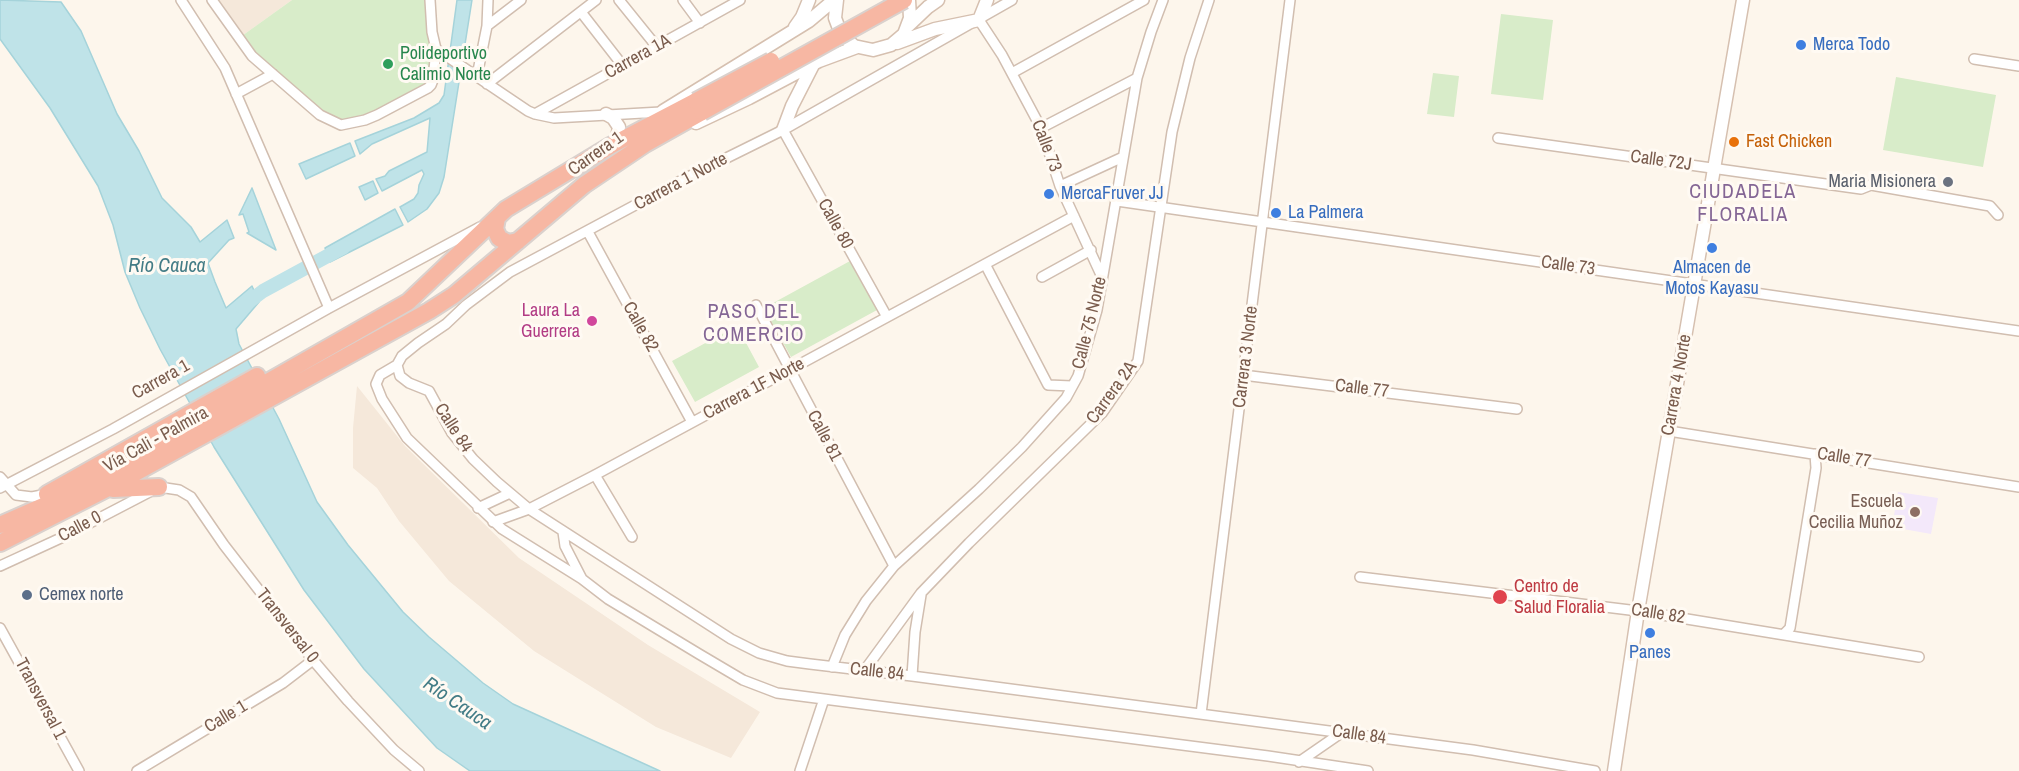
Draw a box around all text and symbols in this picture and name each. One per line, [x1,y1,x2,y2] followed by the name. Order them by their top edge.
[601,30,675,84] street label: Carrera 1A
[1813,34,1890,56] place label: Merca Todo
[1794,38,1808,52] marker: Merca Todo
[400,43,491,86] place label: Polideportivo Calimio Norte
[381,57,395,71] marker: Polideportivo Calimio Norte
[1026,117,1066,175] street label: Calle 73
[564,127,628,181] street label: Carrera 1
[1746,131,1832,153] place label: Fast Chicken
[1727,135,1741,149] marker: Fast Chicken
[1629,146,1693,176] street label: Calle 72J
[631,148,731,216] street label: Carrera 1 Norte
[1829,171,1936,193] place label: Maria Misionera
[1941,175,1955,189] marker: Maria Misionera
[1689,181,1797,228] district label: CIUDADELA FLORALIA
[1061,183,1164,205] place label: MercaFruver JJ
[1042,187,1056,201] marker: MercaFruver JJ
[812,195,858,253] street label: Calle 80
[1288,202,1363,224] place label: La Palmera
[1269,206,1283,220] marker: La Palmera
[1705,241,1719,255] marker: Almacen de Motos Kayasu
[1540,252,1596,280] street label: Calle 73
[128,255,206,279] water label: Río Cauca
[1665,257,1759,300] place label: Almacen de Motos Kayasu
[1068,275,1112,371] street label: Calle 75 Norte
[617,298,663,356] street label: Calle 82
[521,300,580,342] place label: Laura La Guerrera
[703,301,805,348] district label: PASO DEL COMERCIO
[1229,305,1263,409] street label: Carrera 3 Norte
[585,314,599,328] marker: Laura La Guerrera
[1657,333,1697,437] street label: Carrera 4 Norte
[700,353,808,425] street label: Carrera 1F Norte
[129,355,193,405] street label: Carrera 1
[1082,357,1142,429] street label: Carrera 2A
[1334,375,1390,403] street label: Calle 77
[429,399,477,457] street label: Calle 84
[100,402,212,478] street label: Vía Cali - Palmira
[802,407,846,465] street label: Calle 81
[1816,443,1872,473] street label: Calle 77
[1809,491,1903,534] place label: Escuela Cecilia Muñoz
[1908,505,1922,519] marker: Escuela Cecilia Muñoz
[55,507,105,547] street label: Calle 0
[1514,576,1605,618] place label: Centro de Salud Floralia
[39,584,123,606] place label: Cemex norte
[251,584,323,668] street label: Transversal 0
[20,588,34,602] marker: Cemex norte
[1491,588,1509,606] marker: Centro de Salud Floralia
[1630,599,1686,629] street label: Calle 82
[1643,626,1657,640] marker: Panes
[1629,642,1671,664] place label: Panes
[10,655,70,743] street label: Transversal 1
[849,658,905,686] street label: Calle 84
[418,672,496,736] water label: Río Cauca
[201,696,251,738] street label: Calle 1
[1331,721,1387,749] street label: Calle 84

